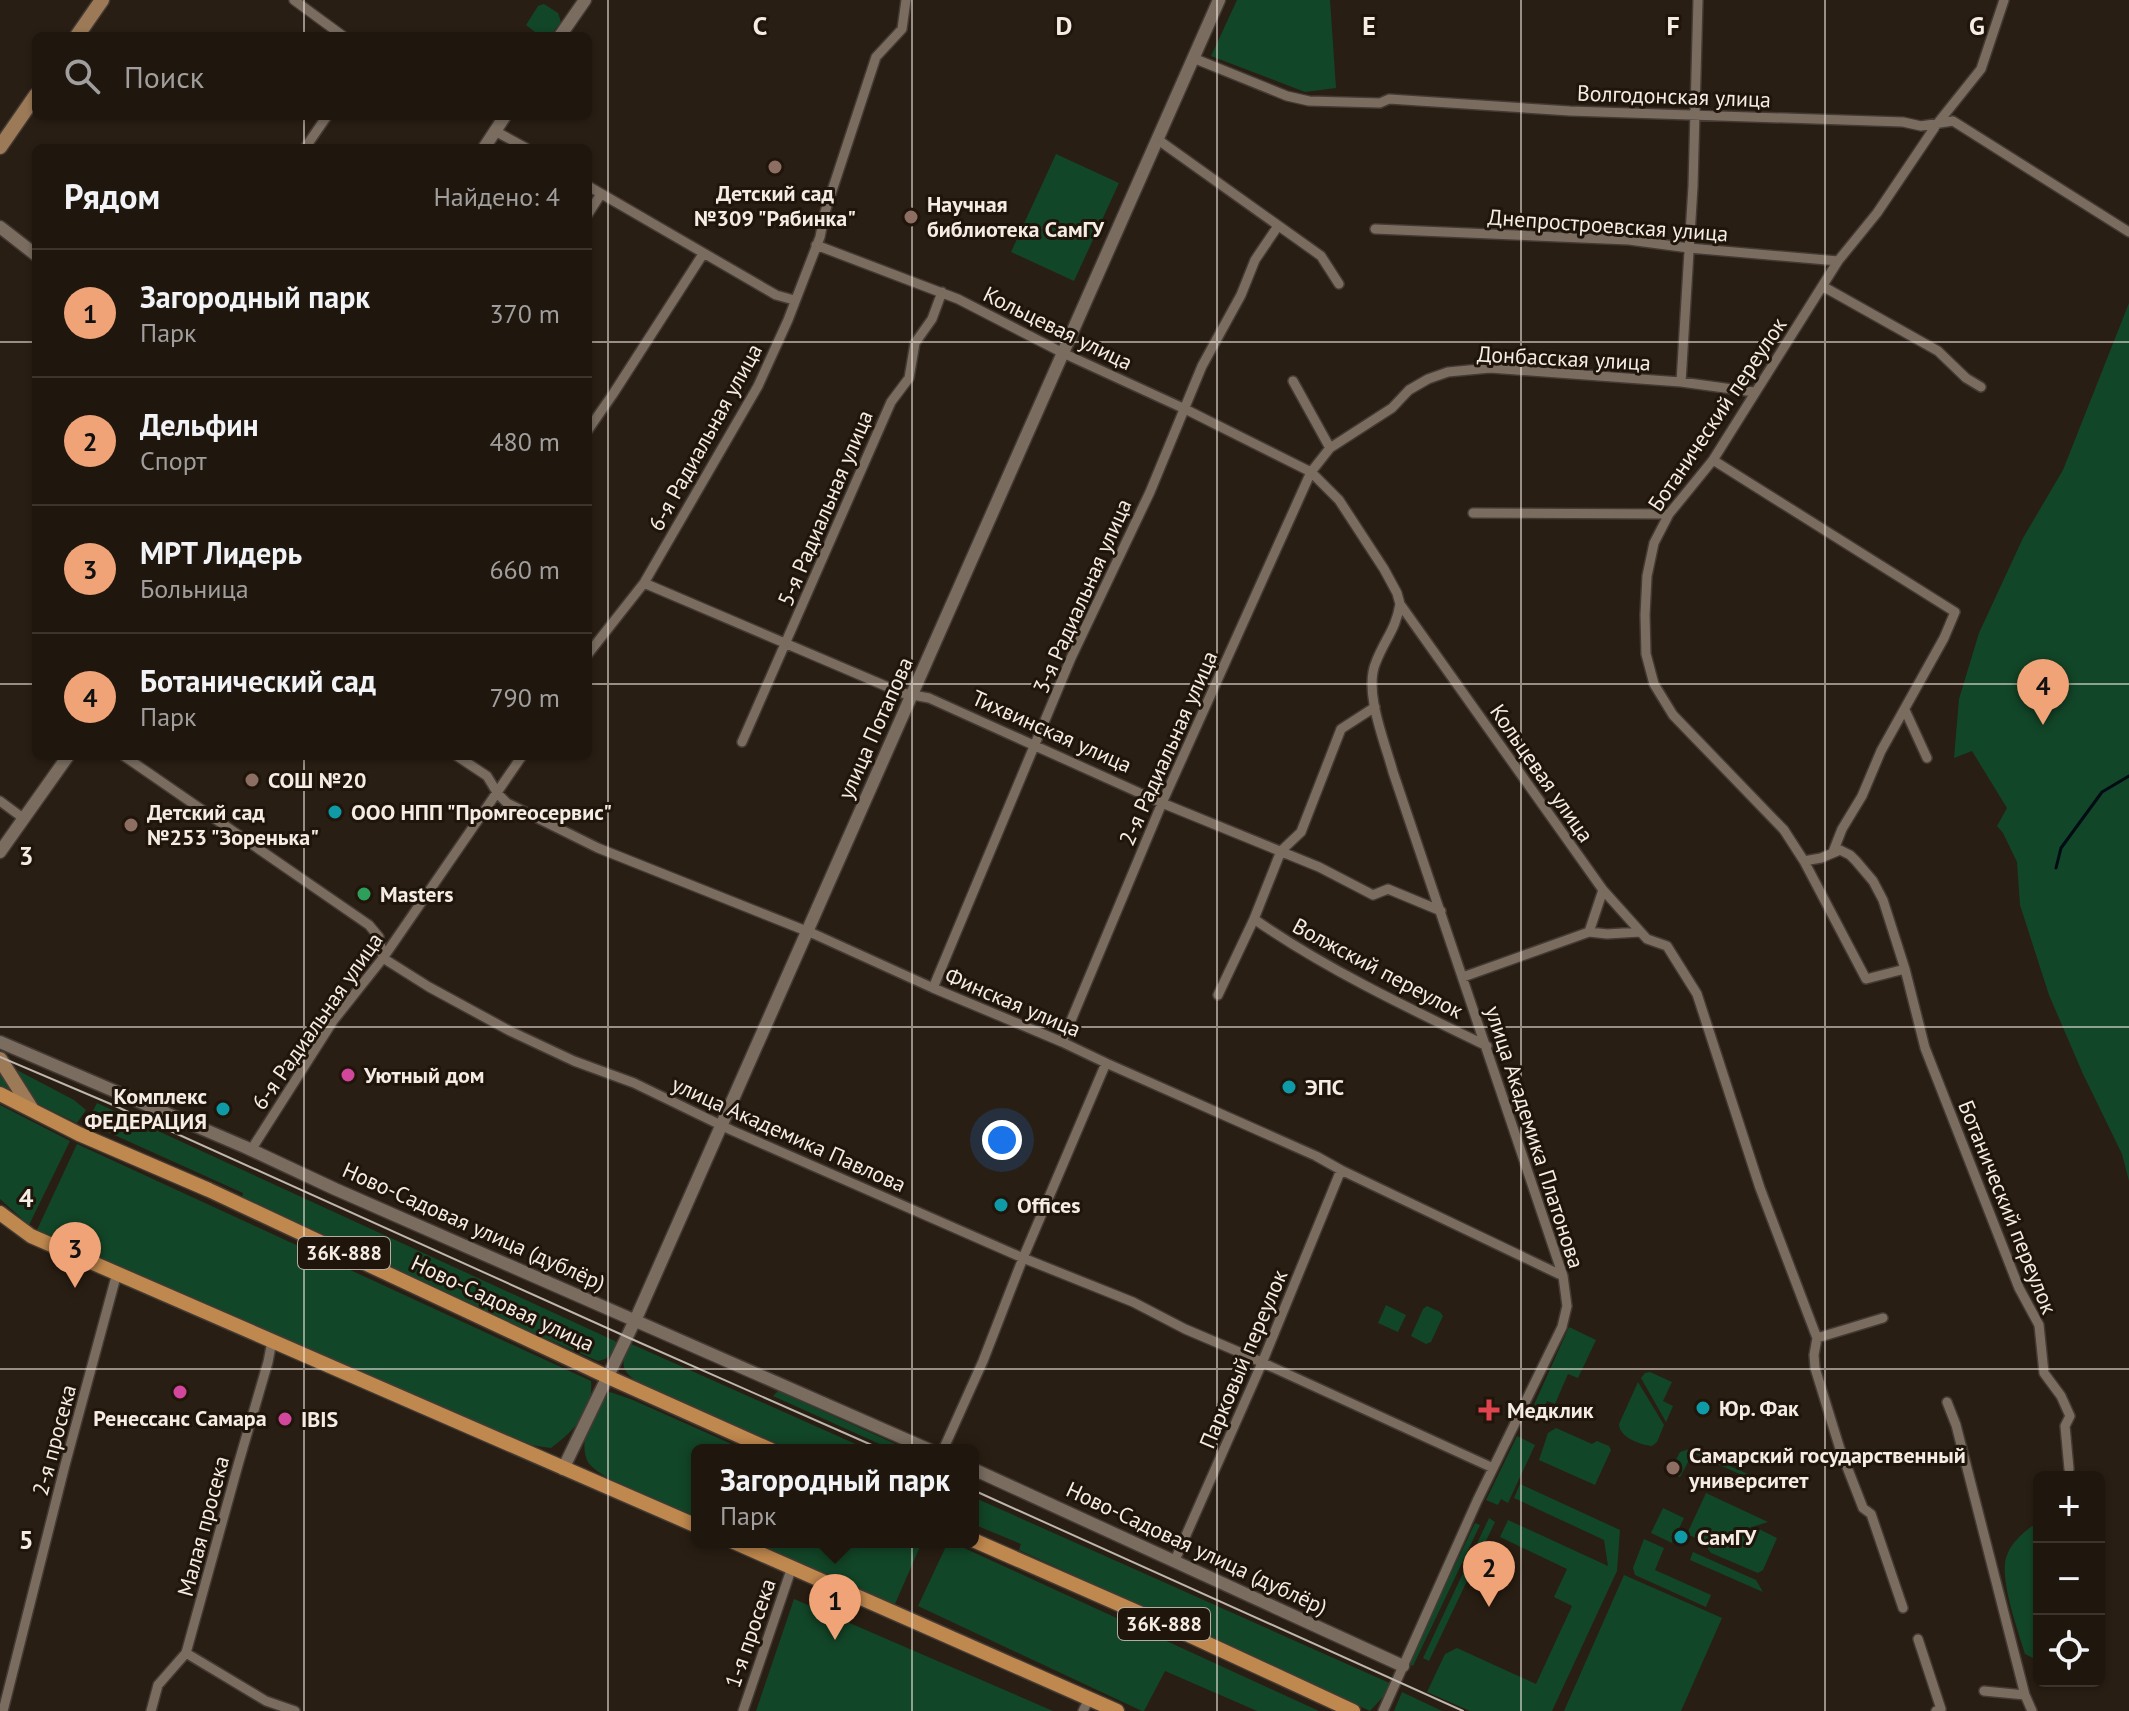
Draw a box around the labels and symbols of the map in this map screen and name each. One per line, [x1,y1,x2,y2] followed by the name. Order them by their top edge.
[753,9,767,42] text: C
[1056,9,1072,42] text: D
[1362,9,1376,42] text: E
[1666,9,1680,42] text: F
[1969,9,1985,42] text: G
[1576,79,1772,113] street label: Волгодонская улица
[766,158,784,176] marker: Детский сад №309 "Рябинка"
[694,179,856,232] place label: Детский сад №309 "Рябинка"
[927,190,1104,243] place label: Научная библиотека СамГУ
[1487,203,1729,247] street label: Днепростроевская улица
[902,208,920,226] marker: Научная библиотека СамГУ
[979,280,1137,376] street label: Кольцевая улица
[1642,311,1793,516] street label: Ботанический переулок
[642,338,768,536] street label: 6-я Радиальная улица
[1477,339,1651,377] street label: Донбасская улица
[771,406,879,610] street label: 5-я Радиальная улица
[1027,494,1137,698] street label: 3-я Радиальная улица
[1113,646,1223,850] street label: 2-я Радиальная улица
[831,652,919,804] street label: улица Потапова
[2017,659,2069,725] pin: 4
[968,683,1136,779] street label: Тихвинская улица
[1484,698,1600,848] street label: Кольцевая улица
[268,766,366,794] place label: СОШ №20
[243,771,261,789] marker: СОШ №20
[147,798,319,851] place label: Детский сад №253 "Зоренька"
[351,798,612,826] place label: ООО НПП "Промгеосервис"
[326,803,344,821] marker: ООО НПП "Промгеосервис"
[122,816,140,834] marker: Детский сад №253 "Зоренька"
[19,839,33,872] text: 3
[380,880,454,908] place label: Masters
[355,885,373,903] marker: Masters
[1288,911,1469,1025] street label: Волжский переулок
[245,927,389,1115] street label: 6-я Радиальная улица
[941,961,1085,1043] street label: Финская улица
[1479,1002,1591,1272] street label: улица Академика Платонова
[363,1061,485,1089] place label: Уютный дом
[339,1066,357,1084] marker: Уютный дом
[668,1070,910,1198] street label: улица Академика Павлова
[1305,1073,1344,1101] place label: ЭПС
[1280,1078,1298,1096] marker: ЭПС
[85,1082,207,1135] place label: Комплекс ФЕДЕРАЦИЯ
[1952,1096,2064,1318] street label: Ботанический переулок
[214,1100,232,1118] marker: Комплекс ФЕДЕРАЦИЯ
[982,1120,1022,1160] your location
[338,1155,610,1297] street label: Ново-Садовая улица (дублёр)
[19,1181,34,1214] text: 4
[1017,1191,1081,1219] place label: Offices
[992,1196,1010,1214] marker: Offices
[49,1222,101,1288] pin: 3
[298,1237,390,1269] road number: 36К-888
[407,1248,599,1358] street label: Ново-Садовая улица
[1193,1265,1294,1453] street label: Парковый переулок
[26,1381,82,1499] street label: 2-я просека
[171,1383,189,1401] marker: Ренессанс Самара
[1719,1394,1799,1422] place label: Юр. Фак
[1507,1396,1594,1424] place label: Медклик
[1478,1399,1500,1421] marker: Медклик
[1694,1399,1712,1417] marker: Юр. Фак
[93,1404,267,1432] place label: Ренессанс Самара
[301,1405,338,1433] place label: IBIS
[276,1410,294,1428] marker: IBIS
[1688,1441,1966,1494] place label: Самарский государственный университет
[171,1453,235,1599] street label: Малая просека
[1664,1459,1682,1477] marker: Самарский государственный университет
[1062,1475,1332,1621] street label: Ново-Садовая улица (дублёр)
[19,1523,33,1556] text: 5
[1697,1523,1757,1551] place label: СамГУ
[1672,1528,1690,1546] marker: СамГУ
[1463,1541,1515,1607] pin: 2
[809,1574,861,1640] pin: 1
[718,1575,782,1691] street label: 1-я просека
[1118,1608,1210,1640] road number: 36К-888

